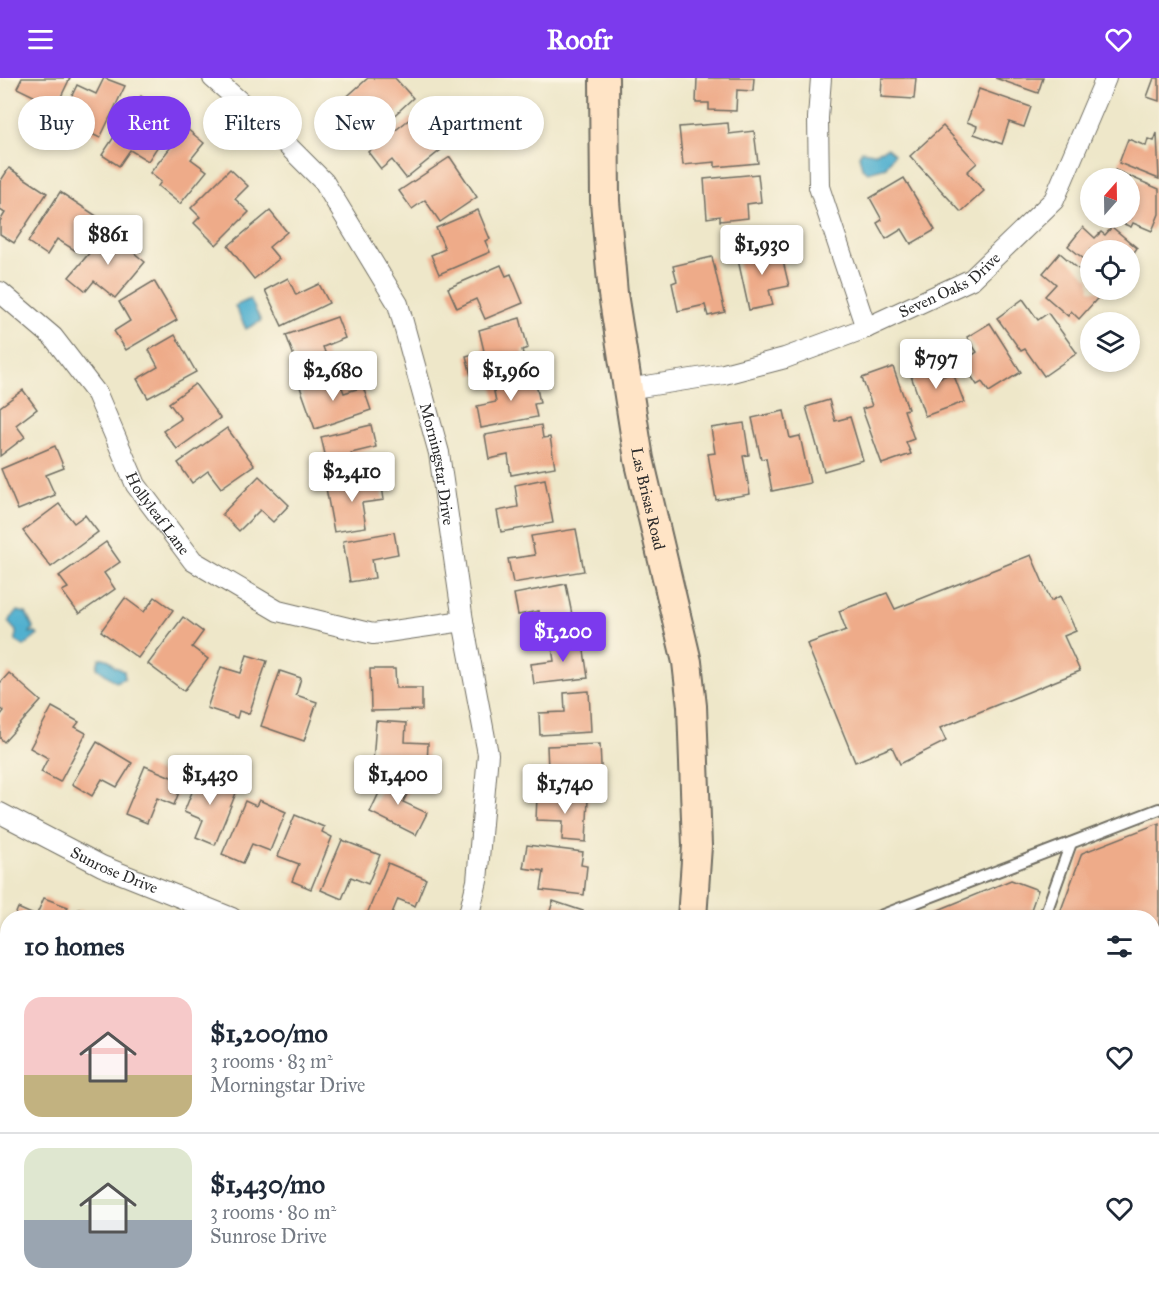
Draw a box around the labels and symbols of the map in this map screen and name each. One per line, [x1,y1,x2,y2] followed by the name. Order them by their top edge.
[1080,168,1140,228] north arrow
[72,215,144,266] pin: $861
[713,225,811,276] pin: $1,930
[896,248,1004,321] street label: Seven Oaks Drive
[900,339,972,390] pin: $797
[284,351,382,402] pin: $2,680
[462,351,560,402] pin: $1,960
[416,401,459,527] street label: Morningstar Drive
[628,446,670,552] street label: Las Brisas Road
[303,452,401,503] pin: $2,410
[122,469,195,559] street label: Hollyleaf Lane
[514,612,612,663] pin: $1,200
[161,755,259,806] pin: $1,430
[349,755,447,806] pin: $1,400
[516,764,614,815] pin: $1,740
[68,842,161,897] street label: Sunrose Drive

